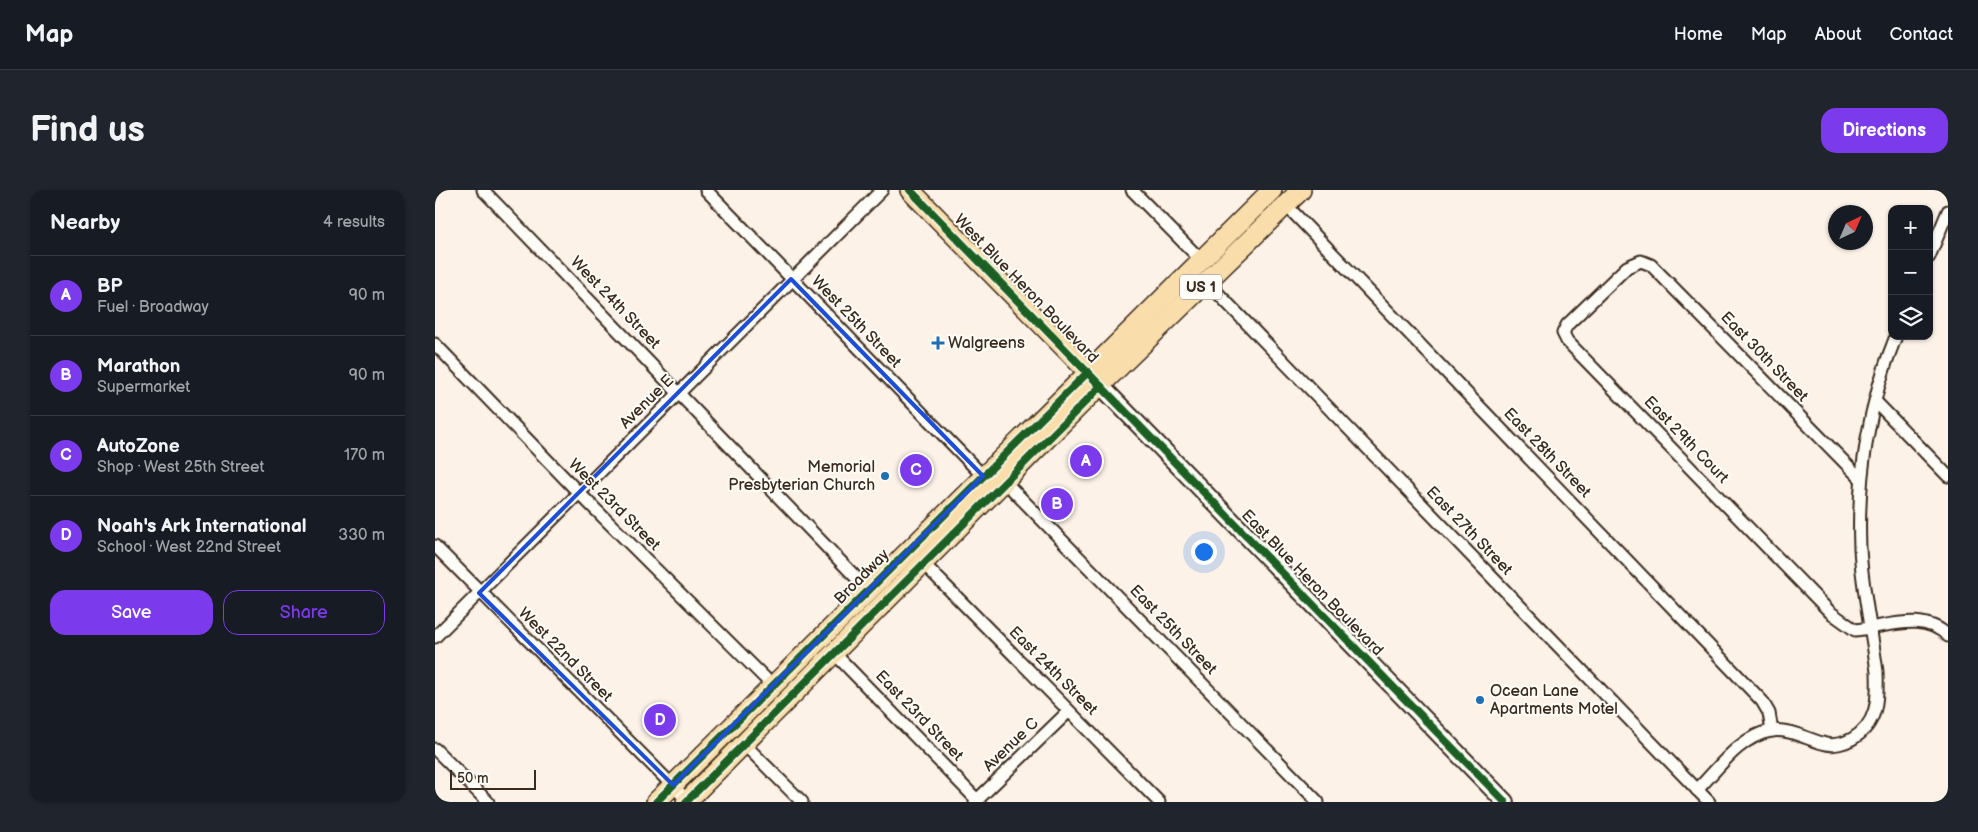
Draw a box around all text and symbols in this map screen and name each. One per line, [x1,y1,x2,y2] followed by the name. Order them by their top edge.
[25,20,73,49] text: Map
[1674,24,1723,45] text: Home
[1751,24,1787,45] text: Map
[1815,24,1862,45] text: About
[1890,24,1953,45] text: Contact
[1821,108,1948,153] button: Directions
[30,109,145,152] text: Find us
[1828,205,1873,250] north arrow
[1888,205,1933,340] map controls
[1888,205,1933,250] button: +
[50,210,120,235] text: Nearby
[950,211,1102,367] street label: West Blue Heron Boulevard
[323,213,385,232] text: 4 results
[1888,250,1933,295] button: −
[566,253,664,353] street label: West 24th Street
[807,272,905,372] street label: West 25th Street
[1180,274,1222,300] road number: US 1
[97,275,122,298] text: BP
[61,286,71,305] text: A
[349,286,385,305] text: 90 m
[1888,295,1933,340] button: layers
[97,298,209,317] text: Fuel · Broadway
[1716,308,1812,406] street label: East 30th Street
[948,334,1025,353] place label: Walgreens
[932,337,944,349] marker: Walgreens
[97,355,180,378] text: Marathon
[60,366,72,385] text: B
[349,366,385,385] text: 90 m
[616,371,678,433] street label: Avenue E
[97,378,190,397] text: Supermarket
[1640,393,1732,488] street label: East 29th Court
[1499,404,1595,502] street label: East 28th Street
[97,435,180,458] text: AutoZone
[1070,442,1102,480] pin: A
[60,446,72,465] text: C
[344,446,385,465] text: 170 m
[900,451,932,489] pin: C
[564,455,664,555] street label: West 23rd Street
[97,458,264,477] text: Shop · West 25th Street
[728,458,875,495] place label: Memorial Presbyterian Church
[879,470,891,482] marker: Memorial Presbyterian Church
[1422,483,1516,579] street label: East 27th Street
[1041,485,1073,523] pin: B
[1237,506,1387,660] street label: East Blue Heron Boulevard
[97,515,307,538] text: Noah's Ark International
[60,526,72,545] text: D
[338,526,385,545] text: 330 m
[97,538,281,557] text: School · West 22nd Street
[1191,539,1217,565] your location
[831,545,894,608] street label: Broadway
[1126,581,1221,679] street label: East 25th Street
[50,590,213,635] button: Save
[223,590,385,635] button: Share
[514,604,616,706] street label: West 22nd Street
[1005,623,1101,719] street label: East 24th Street
[871,667,967,765] street label: East 23rd Street
[1490,682,1618,719] place label: Ocean Lane Apartments Motel
[1474,694,1486,706] marker: Ocean Lane Apartments Motel
[644,701,676,739] pin: D
[979,714,1043,776] street label: Avenue C
[450,767,536,790] scale bar
[457,770,489,787] text: 50 m

